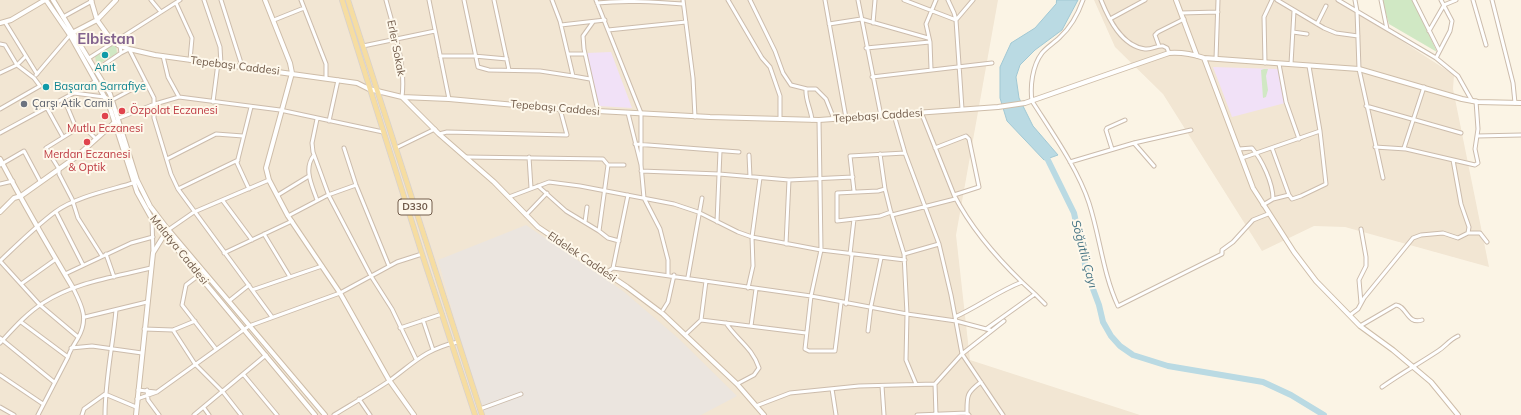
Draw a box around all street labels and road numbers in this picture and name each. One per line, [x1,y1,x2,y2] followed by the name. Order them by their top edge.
[384,19,408,77] street label: Erler Sokak
[190,54,280,78] street label: Tepebaşı Caddesi
[510,98,600,118] street label: Tepebaşı Caddesi
[833,106,923,126] street label: Tepebaşı Caddesi
[398,199,432,215] road number: D330
[147,213,211,287] street label: Malatya Caddesi
[545,229,619,285] street label: Eldelek Caddesi

